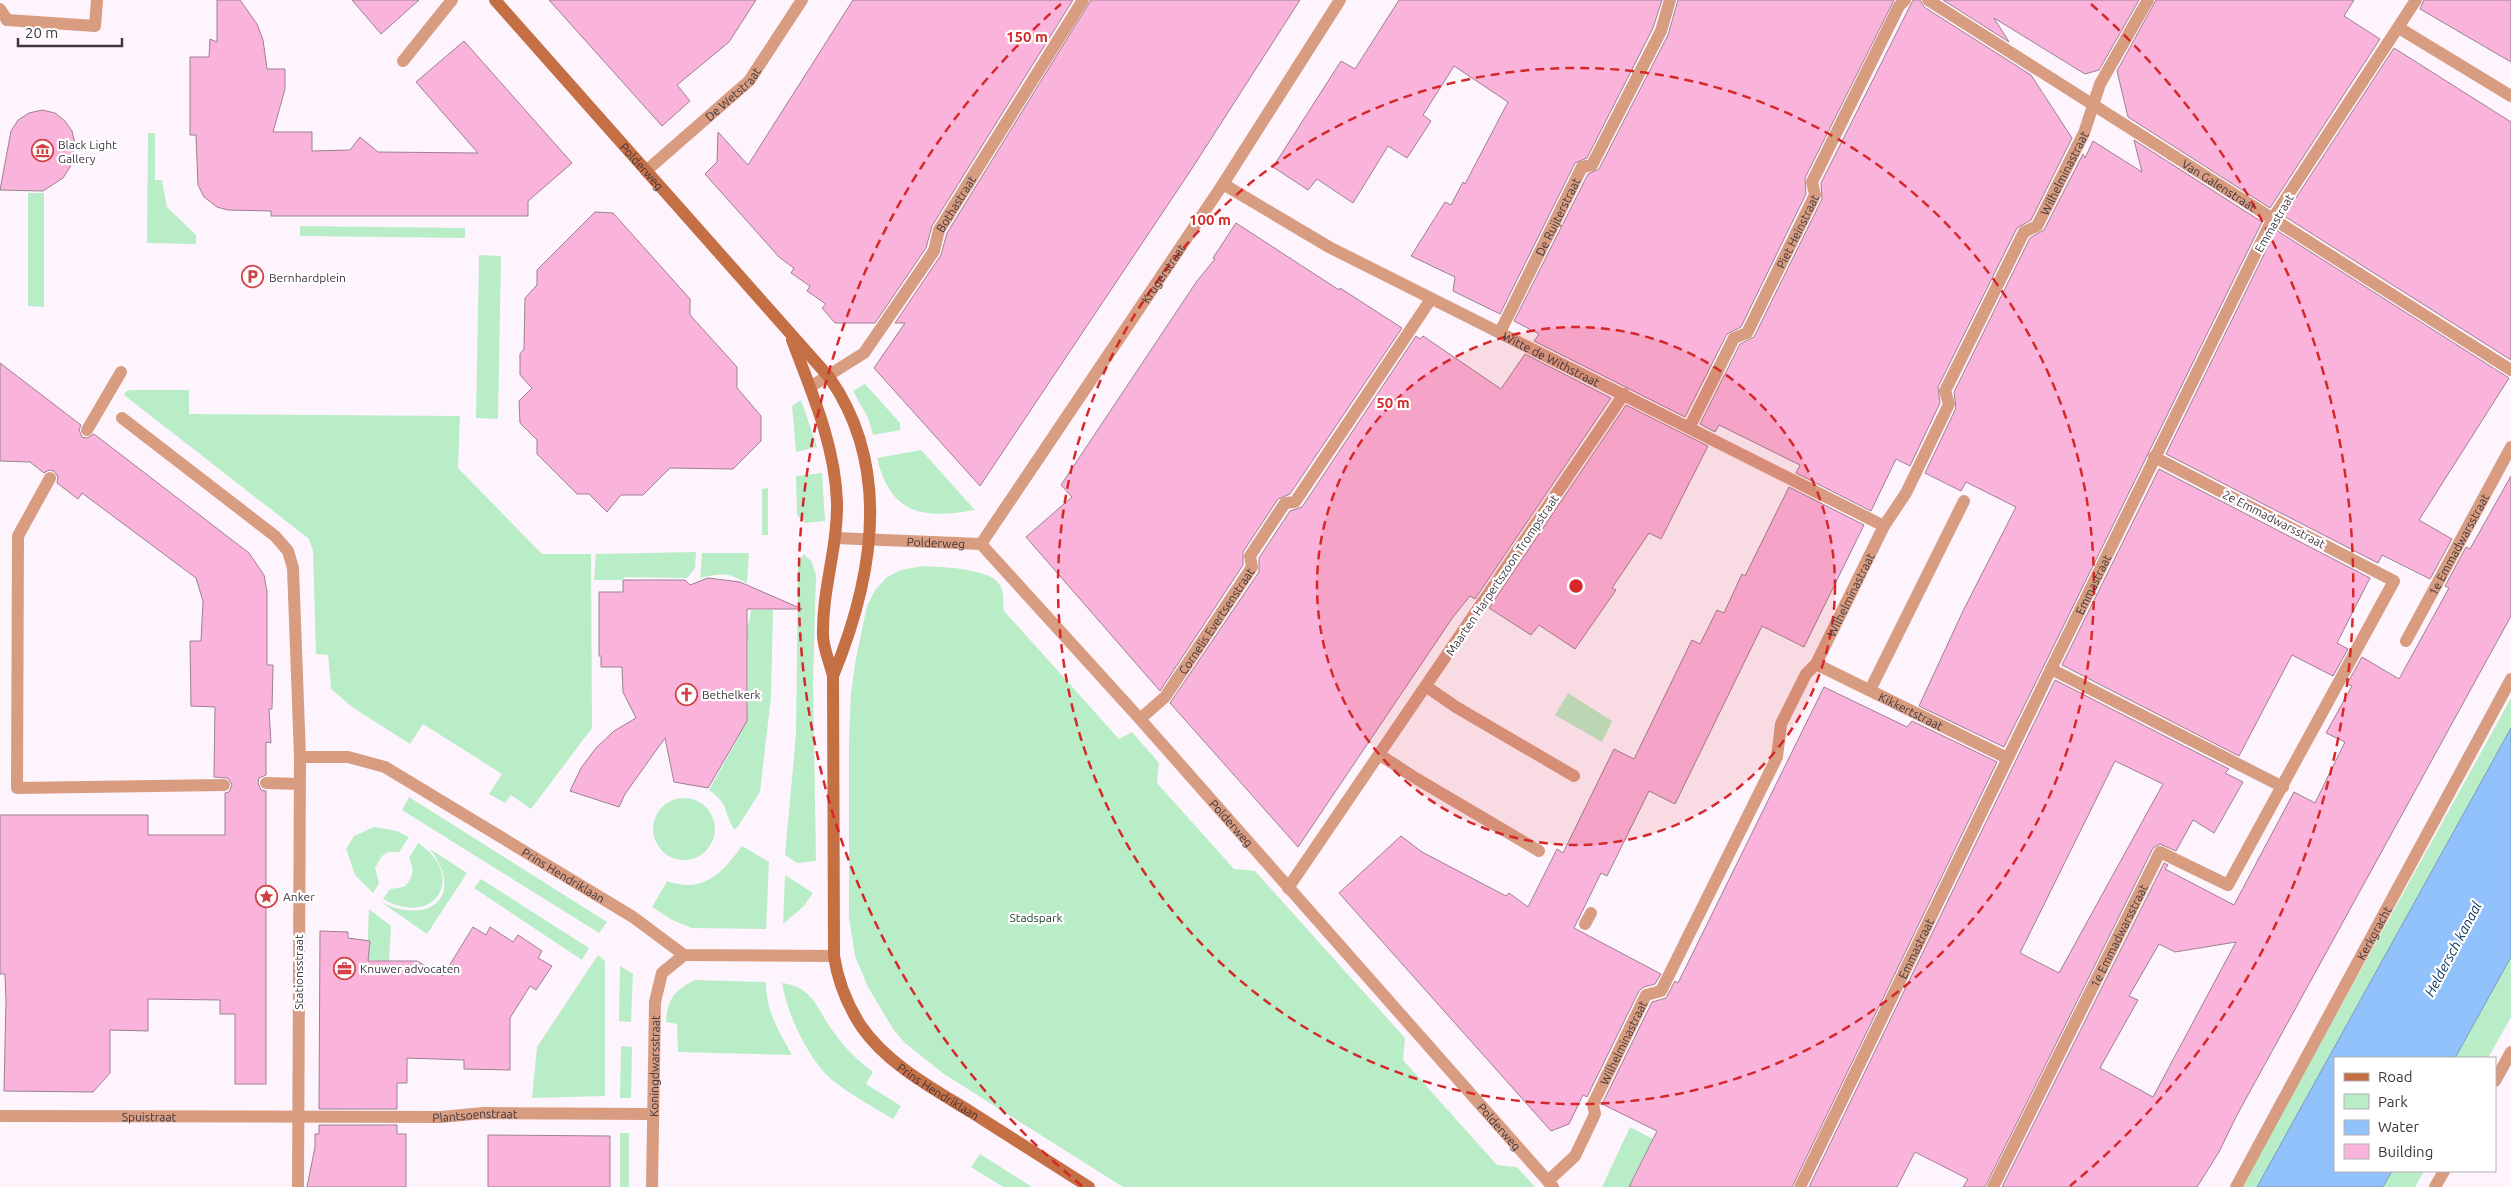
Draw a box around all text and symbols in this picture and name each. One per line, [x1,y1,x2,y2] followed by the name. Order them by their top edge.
[18,15,121,47] scale bar
[25,24,58,41] text: 20 m
[1006,28,1048,45] text: 150 m
[702,65,763,123] street label: De Wetstraat
[2037,129,2090,217] street label: Wilhelminastraat
[58,138,117,165] place label: Black Light Gallery
[30,139,54,163] museum icon: Black Light Gallery
[618,140,666,192] street label: Polderweg
[2180,156,2259,213] street label: Van Galenstraat
[933,173,978,234] street label: Bothastraat
[1533,175,1582,258] street label: De Ruijterstraat
[2252,191,2296,254] street label: Emmastraat
[1774,192,1821,270] street label: Piet Heinstraat
[1189,211,1231,228] text: 100 m
[1138,241,1187,305] street label: Krugerstraat
[241,265,265,289] parking icon: Bernhardplein
[269,271,346,284] place label: Bernhardplein
[1501,329,1602,389] street label: Witte de Withstraat
[1376,394,1410,411] text: 50 m
[2220,487,2328,551] street label: 2e Emmadwarsstraat
[2426,491,2491,597] street label: 1e Emmadwarsstraat
[1443,492,1561,658] street label: Maarten Harpertszoon Trompstraat
[906,534,965,550] street label: Polderweg
[1824,550,1876,639] street label: Wilhelminastraat
[2072,552,2113,616] street label: Emmastraat
[1176,565,1256,676] street label: Cornelis Evertsenstraat
[1567,577,1585,595] centre of rings
[674,682,698,706] church icon: Bethelkerk
[702,688,761,701] place label: Bethelkerk
[1877,690,1946,732] street label: Kikkertstraat
[1207,797,1256,849] street label: Polderweg
[520,845,607,905] street label: Prins Hendriklaan
[2087,882,2150,989] street label: 1e Emmadwarsstraat
[255,884,279,908] place icon: Anker
[283,890,315,903] place label: Anker
[2421,899,2485,999] water label: Heldersch kanaal
[2354,904,2393,962] street label: Kerkgracht
[1009,911,1063,924] park label: Stadspark
[1895,916,1936,981] street label: Emmastraat
[292,934,305,1010] street label: Stationsstraat
[332,956,356,980] office icon: Knuwer advocaten
[360,962,460,975] place label: Knuwer advocaten
[1597,998,1649,1087] street label: Wilhelminastraat
[647,1015,661,1117] street label: Koningdwarsstraat
[2334,1057,2496,1172] legend
[895,1060,982,1122] street label: Prins Hendriklaan
[2378,1068,2413,1085] text: Road
[2378,1093,2408,1110] text: Park
[1475,1100,1524,1153] street label: Polderweg
[432,1106,518,1124] street label: Plantsoenstraat
[122,1110,177,1123] street label: Spuistraat
[2378,1118,2419,1135] text: Water
[2378,1143,2433,1160] text: Building

